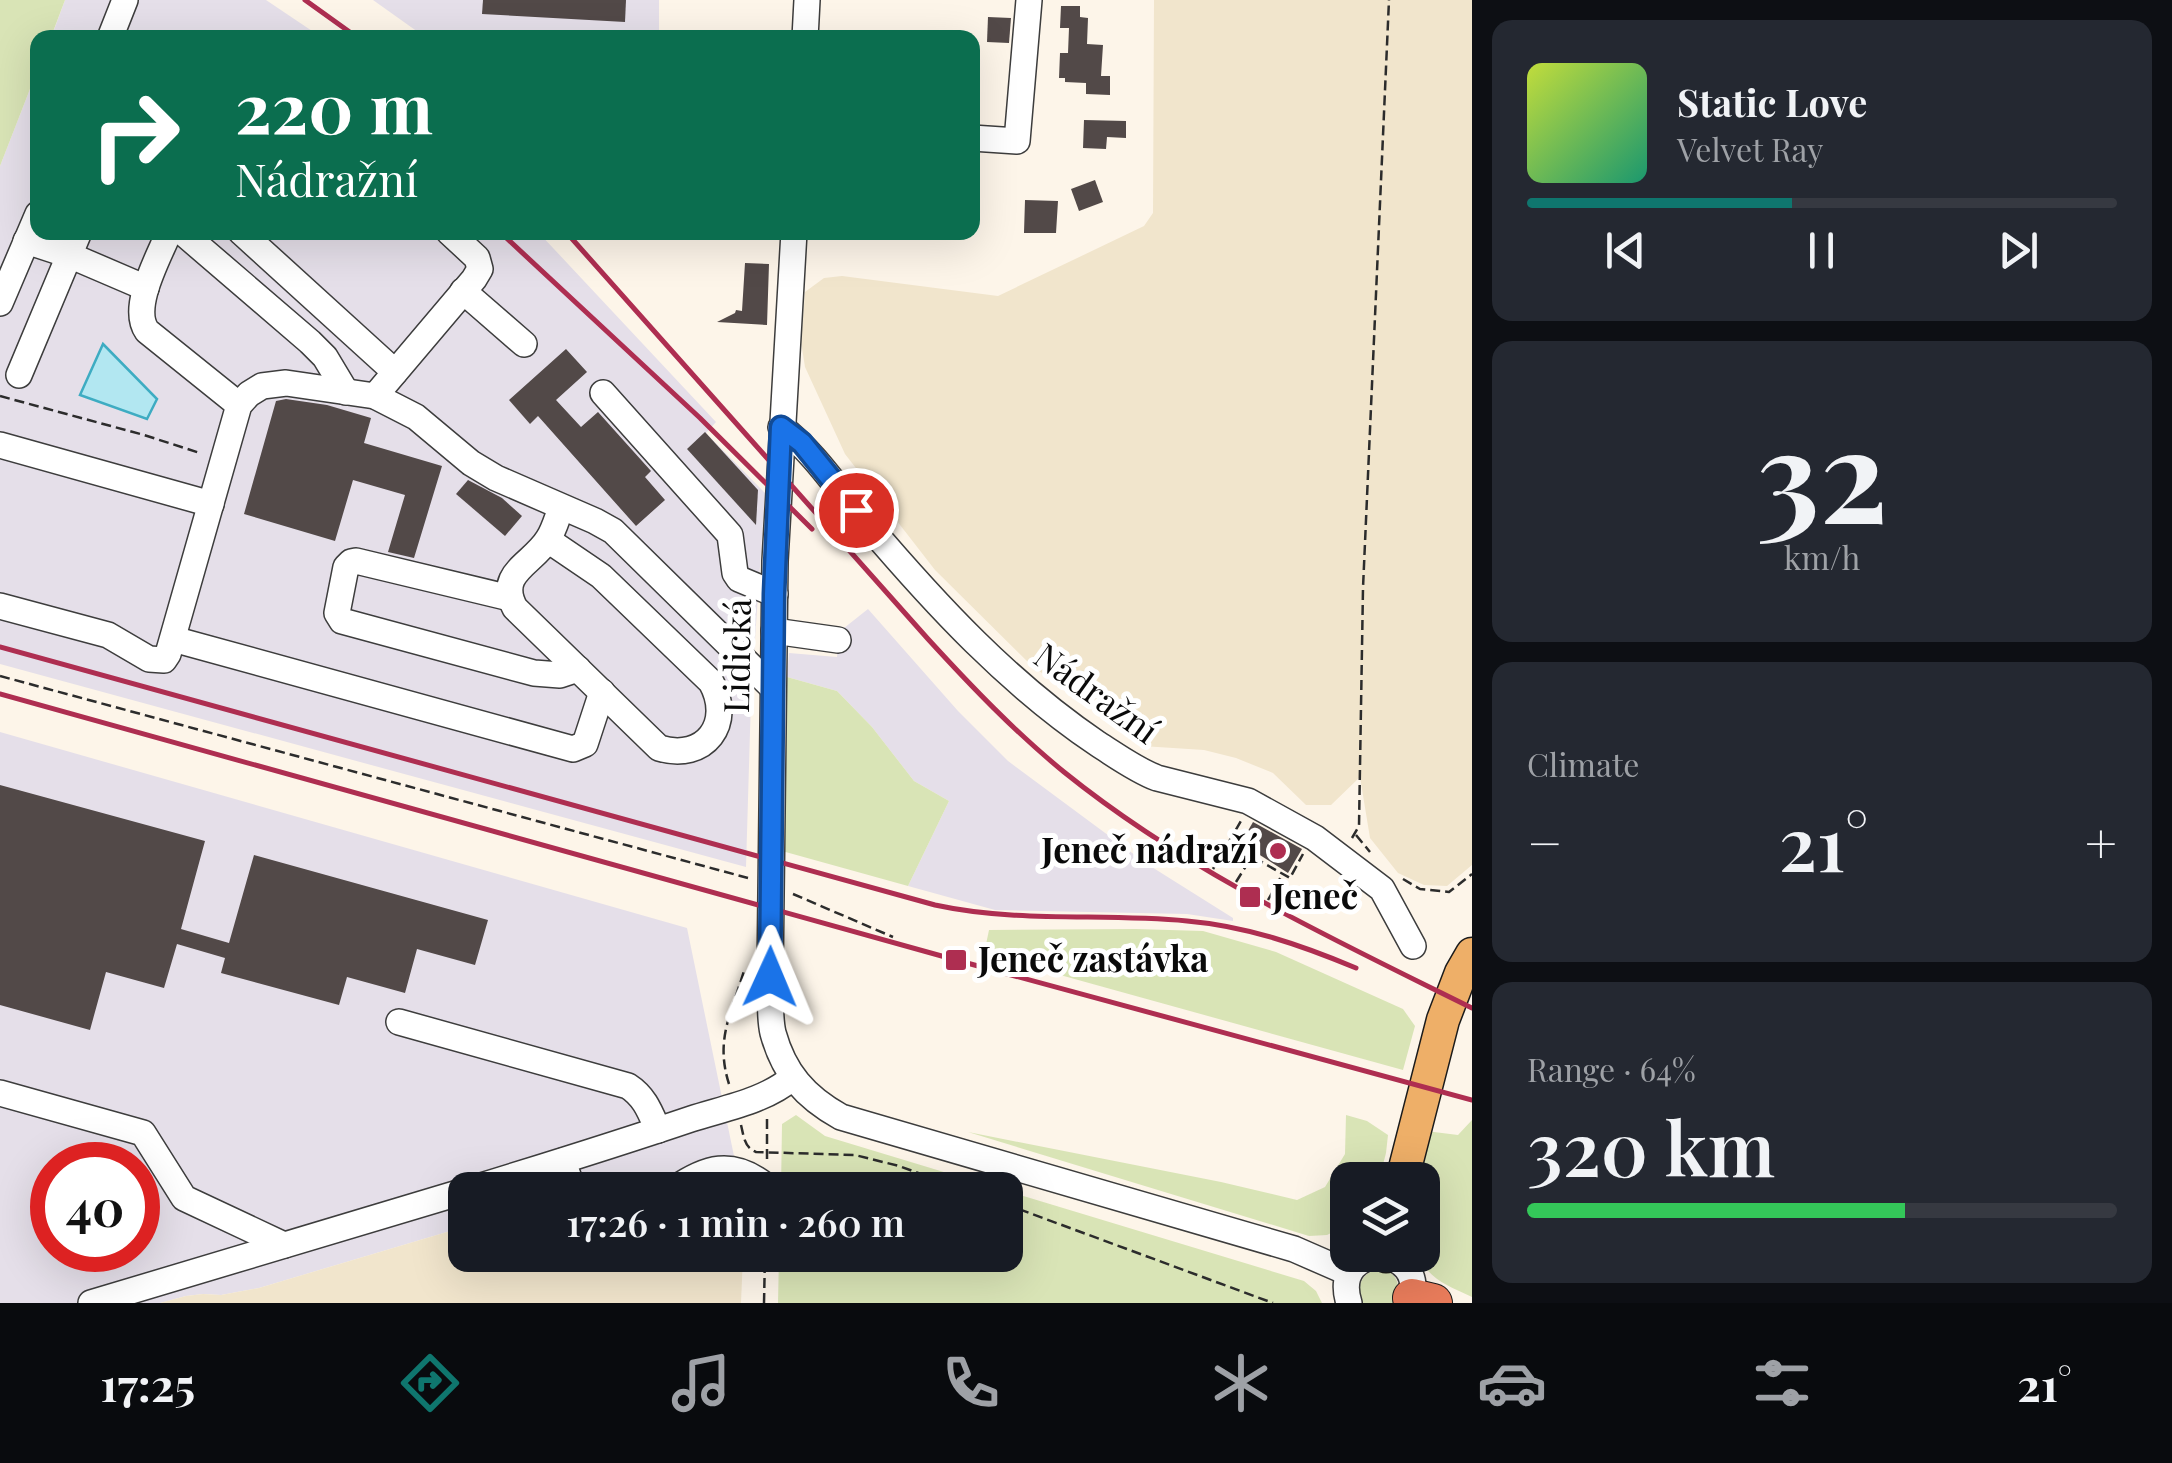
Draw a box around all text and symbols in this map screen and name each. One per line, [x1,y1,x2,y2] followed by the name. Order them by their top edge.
[235,58,433,152] text: 220 m
[70,70,200,200] icon: right
[1677,76,1867,127] text: Static Love
[1677,127,1824,170] text: Velvet Ray
[235,148,418,208] text: Nádražní
[1598,223,1653,278] icon: previous
[1794,223,1849,278] icon: pause
[1991,223,2046,278] icon: next
[1756,383,1888,557] text: 32
[814,468,899,553] pin
[829,483,884,538] icon: arrive
[1784,535,1860,578] text: km/h
[711,598,760,714] street label: Lidická
[1026,631,1169,753] street label: Nádražní
[1527,742,1639,785] text: Climate
[1779,791,1869,891] text: 21°
[1527,804,1563,878] text: −
[2085,804,2117,878] text: +
[1040,825,1258,872] place label: Jeneč nádraží
[1267,840,1289,862] marker: Jeneč nádraží
[1271,871,1358,918] place label: Jeneč
[1237,884,1263,910] marker: Jeneč
[718,925,822,1029] position arrow
[977,934,1208,981] place label: Jeneč zastávka
[943,947,969,973] marker: Jeneč zastávka
[1527,1047,1696,1090] text: Range · 64%
[1527,1096,1775,1196] text: 320 km
[30,1142,160,1272] speed limit sign: 40
[1330,1162,1440,1272] map controls
[1330,1162,1440,1272] button: layers
[566,1196,905,1247] text: 17:26 · 1 min · 260 m
[395,1348,465,1418] icon: directions
[666,1348,736,1418] icon: music
[936,1348,1006,1418] icon: phone
[1206,1348,1276,1418] icon: climate
[1477,1348,1547,1418] icon: car
[1747,1348,1817,1418] icon: filters
[100,1353,195,1413] text: 17:25
[2017,1353,2072,1413] text: 21°

